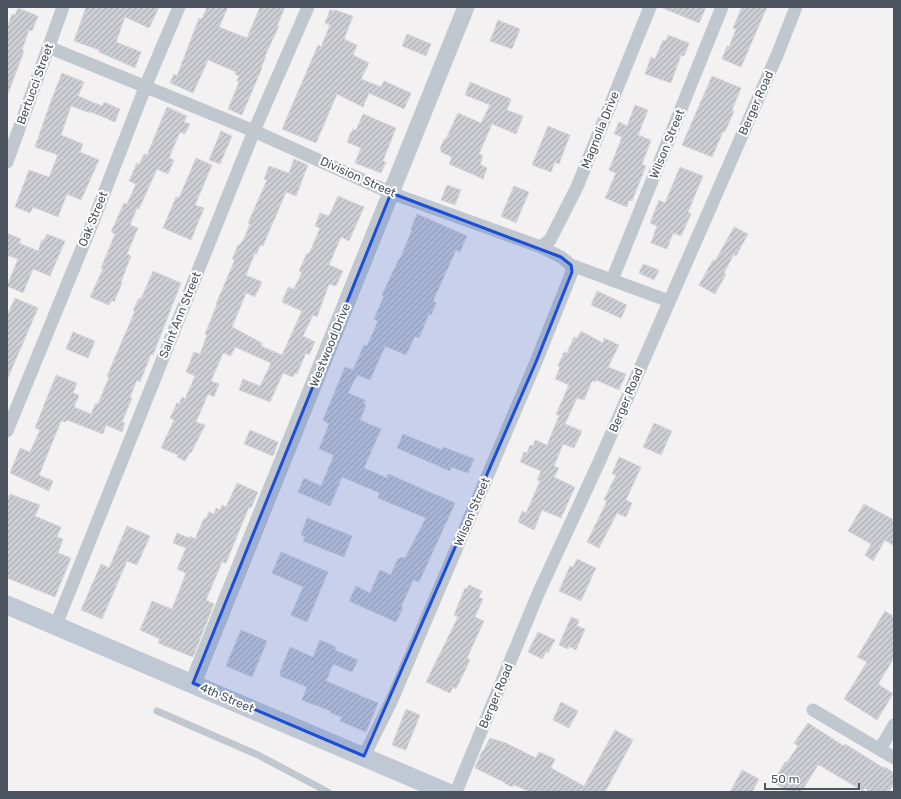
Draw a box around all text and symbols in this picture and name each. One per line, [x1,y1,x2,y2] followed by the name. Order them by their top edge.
[14,41,56,126] street label: Bertucci Street
[736,69,776,137] street label: Berger Road
[578,89,622,171] street label: Magnolia Drive
[647,107,687,181] street label: Wilson Street
[318,154,398,200] street label: Division Street
[76,189,111,249] street label: Oak Street
[156,270,204,360] street label: Saint Ann Street
[307,301,353,389] street label: Westwood Drive
[606,366,646,434] street label: Berger Road
[451,475,493,548] street label: Wilson Street
[476,662,516,730] street label: Berger Road
[198,680,256,716] street label: 4th Street
[765,765,859,791] scale bar
[771,772,799,786] text: 50 m

